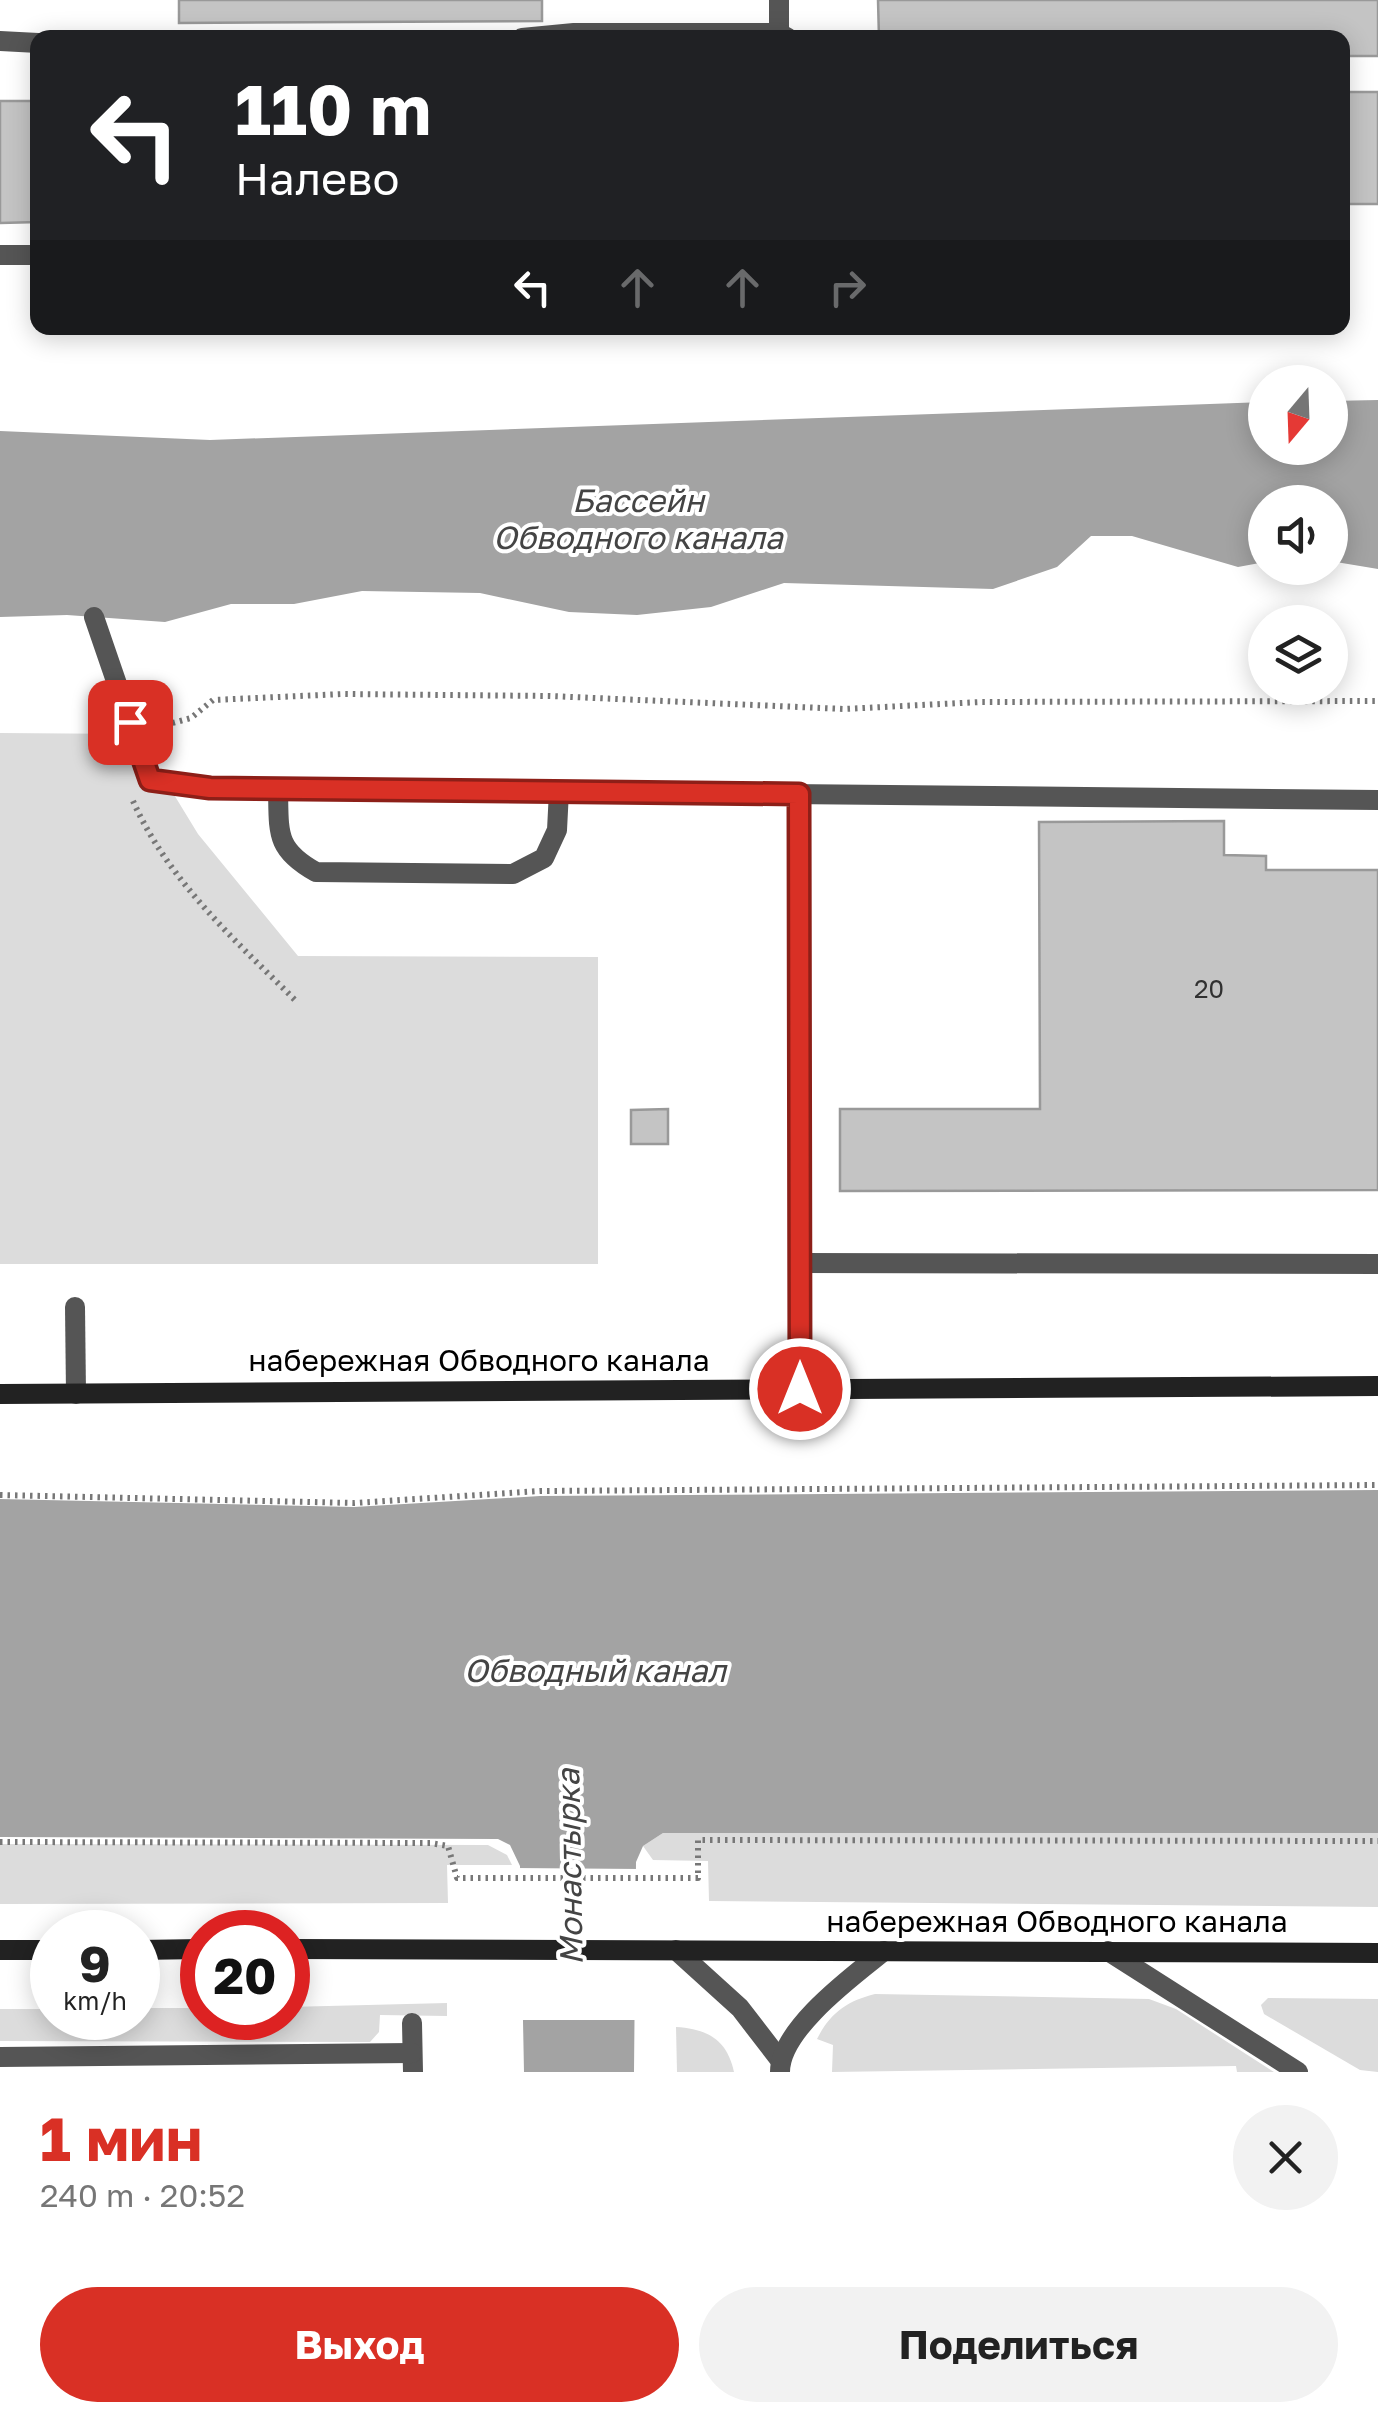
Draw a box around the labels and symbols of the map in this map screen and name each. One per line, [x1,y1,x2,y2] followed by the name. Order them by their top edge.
[1248,365,1348,465] north arrow
[493,481,785,556] water label: Бассейн Обводного канала
[88,680,173,765] pin
[1194,973,1224,1004] house number: 20
[748,1337,852,1441] position arrow
[248,1342,710,1378] street label: набережная Обводного канала
[464,1651,728,1689] water label: Обводный канал
[548,1766,590,1966] water label: Монастырка
[826,1903,1288,1939] street label: набережная Обводного канала
[180,1910,310,2040] speed limit sign: 20

